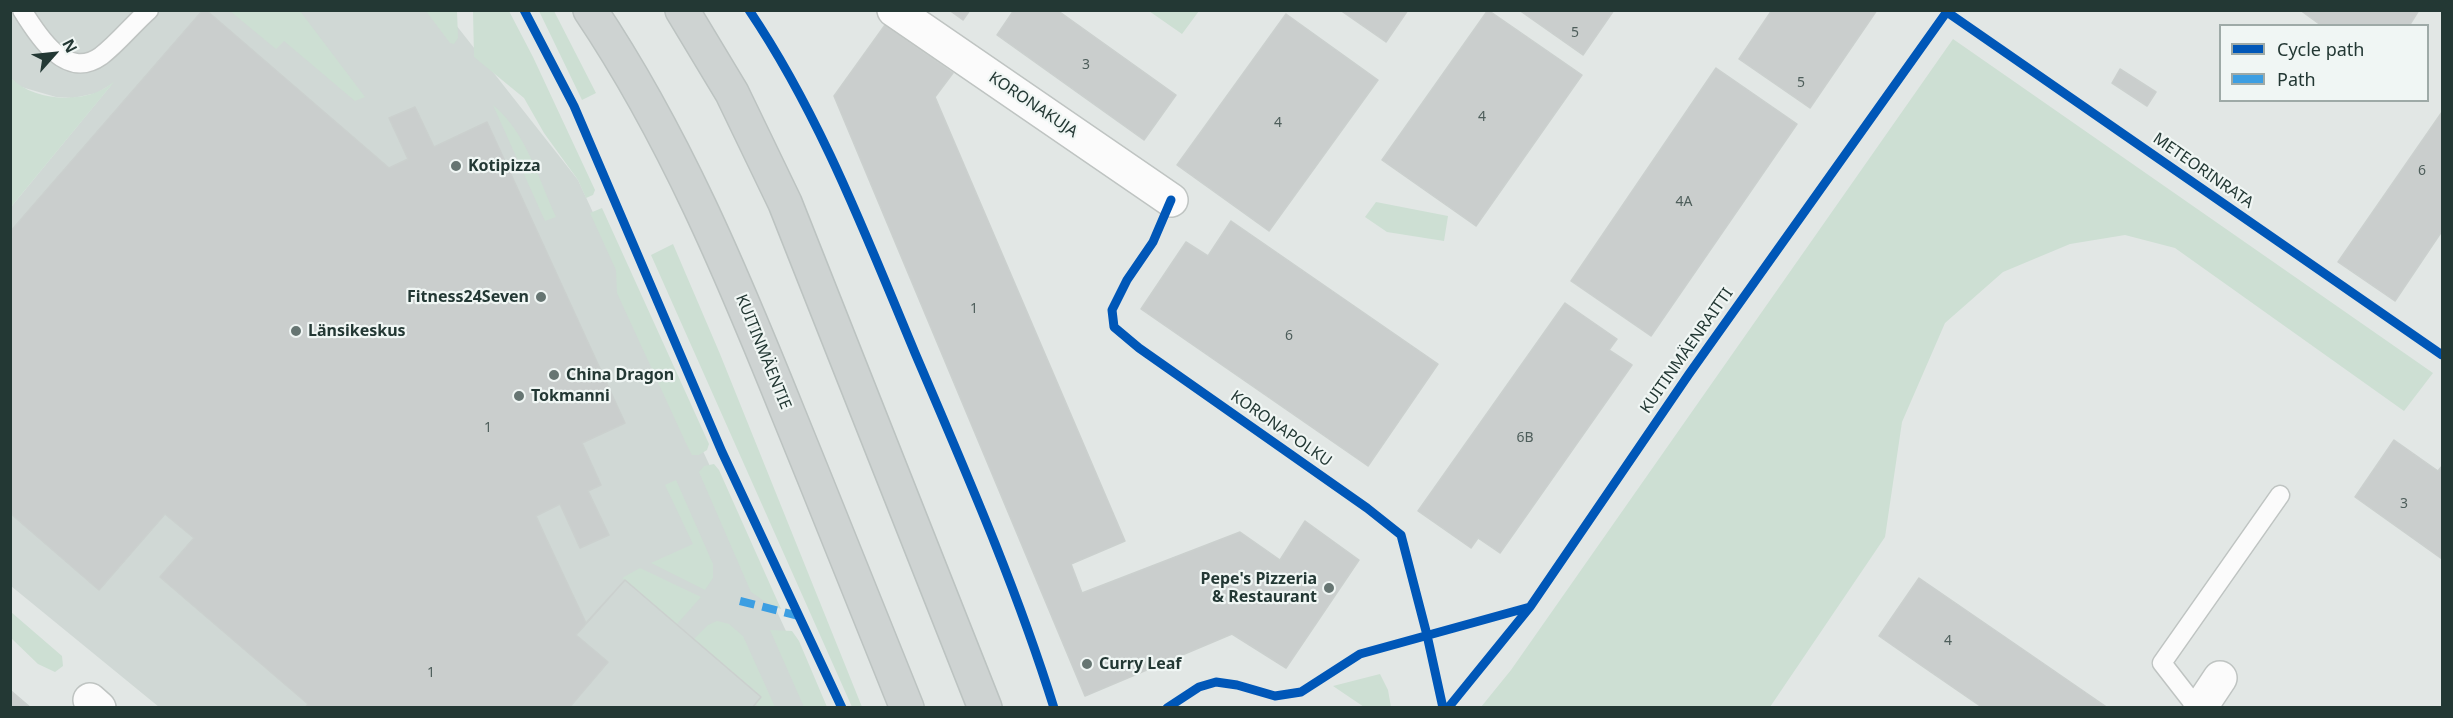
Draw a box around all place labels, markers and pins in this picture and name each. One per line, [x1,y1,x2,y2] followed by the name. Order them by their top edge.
[468,156,541,176] place label: Kotipizza
[449,159,463,173] marker: Kotipizza
[407,287,529,307] place label: Fitness24Seven
[534,290,548,304] marker: Fitness24Seven
[308,321,406,341] place label: Länsikeskus
[289,324,303,338] marker: Länsikeskus
[566,365,674,385] place label: China Dragon
[547,368,561,382] marker: China Dragon
[531,386,610,406] place label: Tokmanni
[512,389,526,403] marker: Tokmanni
[1200,569,1317,607] place label: Pepe's Pizzeria & Restaurant
[1322,581,1336,595] marker: Pepe's Pizzeria & Restaurant
[1099,654,1182,674] place label: Curry Leaf
[1080,657,1094,671] marker: Curry Leaf

